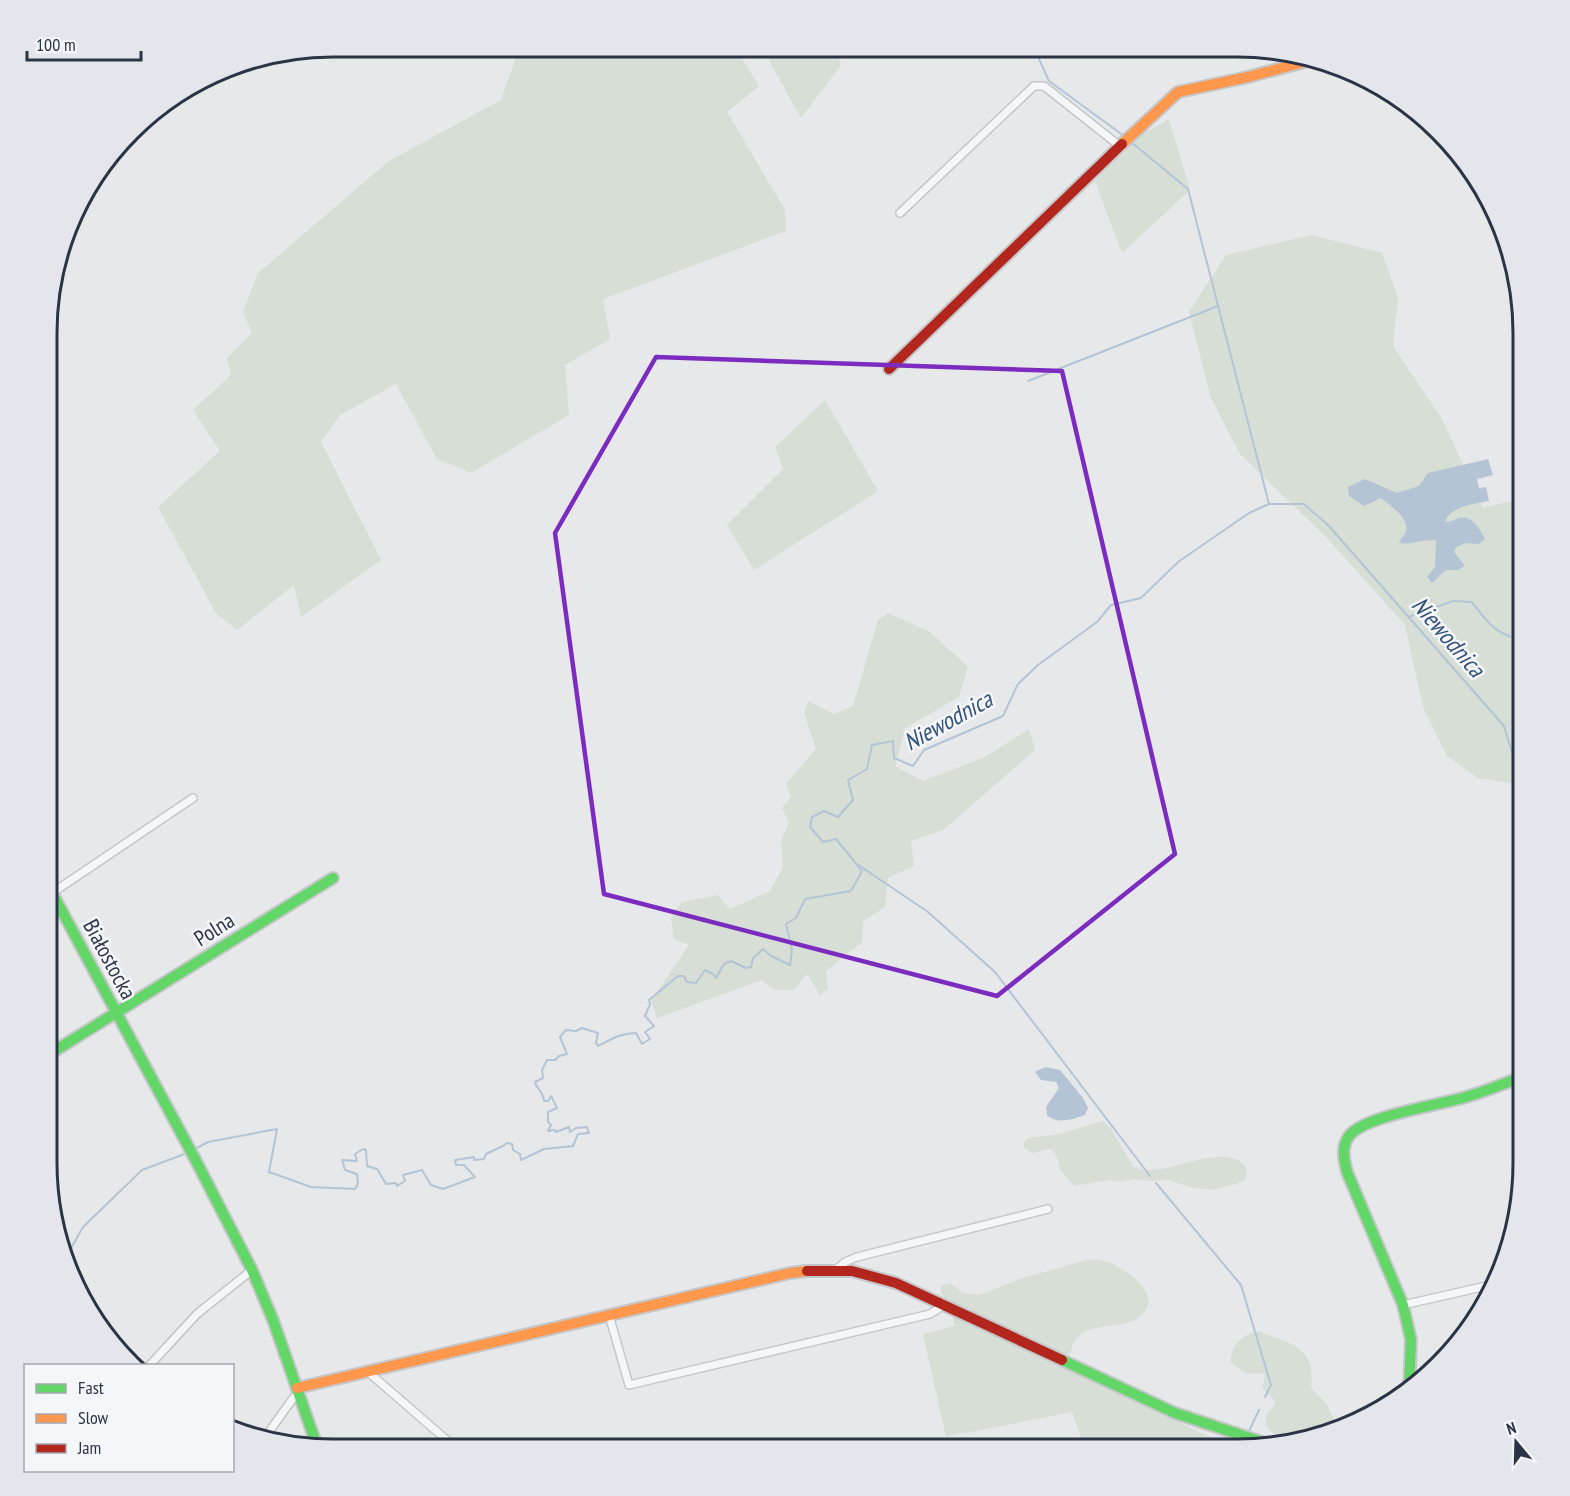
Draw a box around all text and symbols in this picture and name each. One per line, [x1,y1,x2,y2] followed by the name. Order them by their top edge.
[27,24,141,62] scale bar
[36,33,76,56] text: 100 m
[1405,590,1493,684] water label: Niewodnica
[898,683,999,757] water label: Niewodnica
[189,906,239,952] street label: Polna
[77,914,143,1004] street label: Białostocka
[24,1364,234,1472] legend
[78,1376,104,1399] text: Fast
[78,1406,109,1429] text: Slow
[1486,1412,1546,1472] north arrow
[1504,1417,1518,1439] text: N
[77,1436,101,1459] text: Jam

